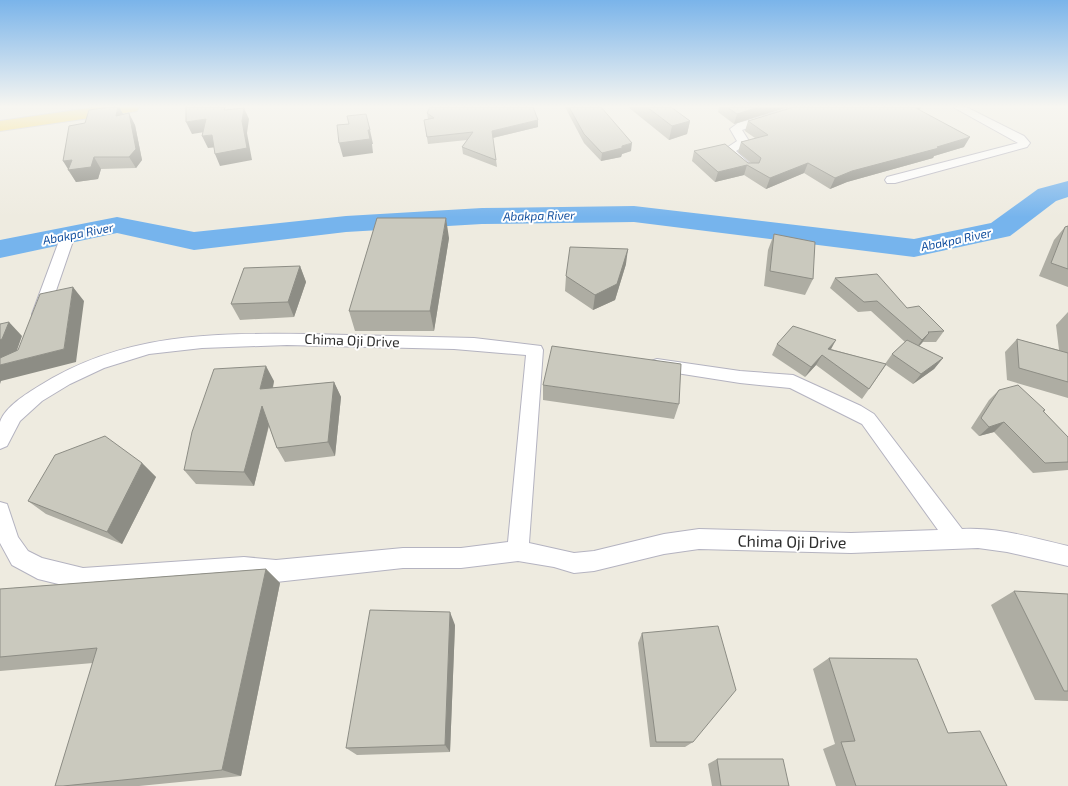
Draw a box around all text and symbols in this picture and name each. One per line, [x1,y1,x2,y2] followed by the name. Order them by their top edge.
[502,207,575,223] water label: Abakpa River
[40,219,115,247] water label: Abakpa River
[918,225,993,254] water label: Abakpa River
[304,330,400,350] street label: Chima Oji Drive
[737,531,847,552] street label: Chima Oji Drive

